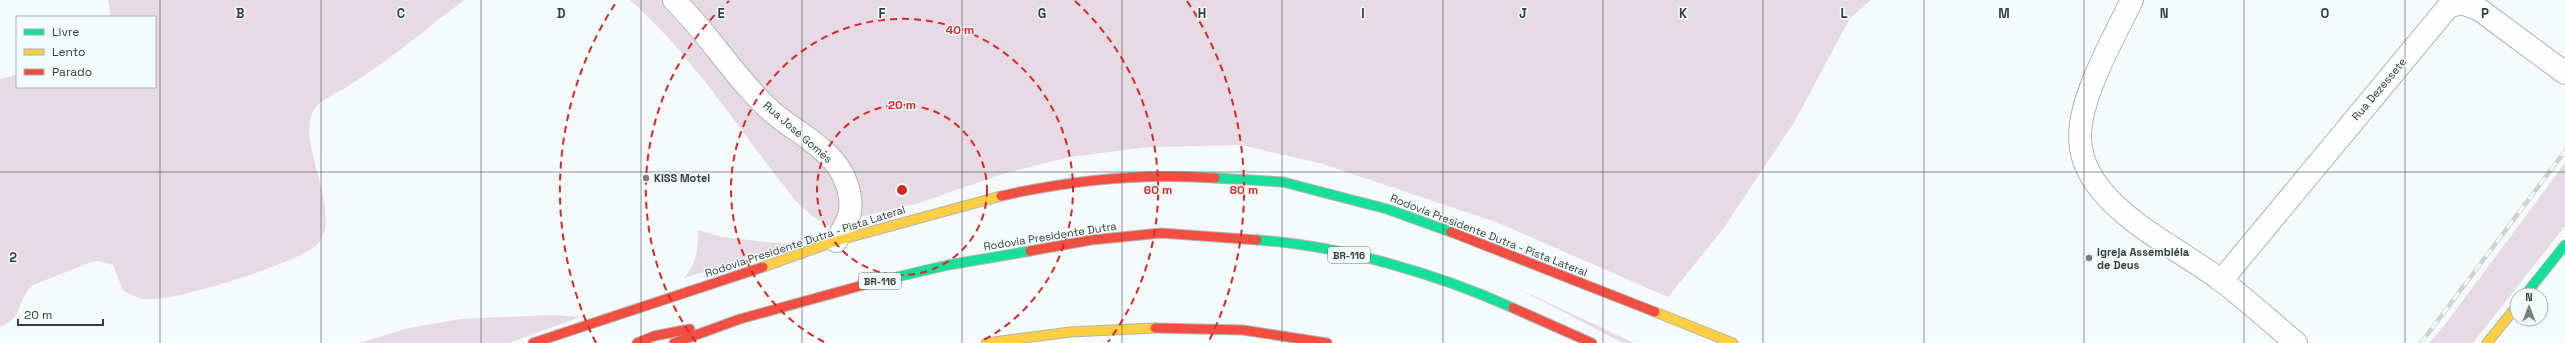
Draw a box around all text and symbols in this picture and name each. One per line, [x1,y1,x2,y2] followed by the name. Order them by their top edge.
[236,5,245,22] text: B
[397,5,405,22] text: C
[557,5,566,22] text: D
[717,5,725,22] text: E
[879,5,886,22] text: F
[1038,5,1046,22] text: G
[1198,5,1206,22] text: H
[1361,5,1365,22] text: I
[1519,5,1527,22] text: J
[1679,5,1688,22] text: K
[1840,5,1848,22] text: L
[1998,5,2010,22] text: M
[2160,5,2168,22] text: N
[2321,5,2330,22] text: O
[2481,5,2489,22] text: P
[16,16,156,88] legend
[946,22,974,38] text: 40 m
[52,24,79,40] text: Livre
[52,44,86,60] text: Lento
[2349,55,2409,123] street label: Rua Dezessete
[52,64,92,80] text: Parado
[888,97,916,113] text: 20 m
[761,98,836,166] street label: Rua José Gomes
[654,171,710,185] place label: KISS Motel
[641,173,651,183] marker: KISS Motel
[1144,182,1172,198] text: 60 m
[1230,182,1258,198] text: 80 m
[895,183,909,197] centre of rings
[1388,191,1590,279] street label: Rodovia Presidente Dutra - Pista Lateral
[703,202,907,280] street label: Rodovia Presidente Dutra - Pista Lateral
[982,218,1118,253] street label: Rodovia Presidente Dutra
[2097,245,2190,272] place label: Igreja Assembléia de Deus
[1328,247,1370,263] road number: BR-116
[9,249,17,266] text: 2
[2084,253,2094,263] marker: Igreja Assembléia de Deus
[859,273,901,289] road number: BR-116
[2509,287,2549,327] north arrow
[2525,290,2533,304] text: N
[18,301,103,327] scale bar
[24,307,52,323] text: 20 m

